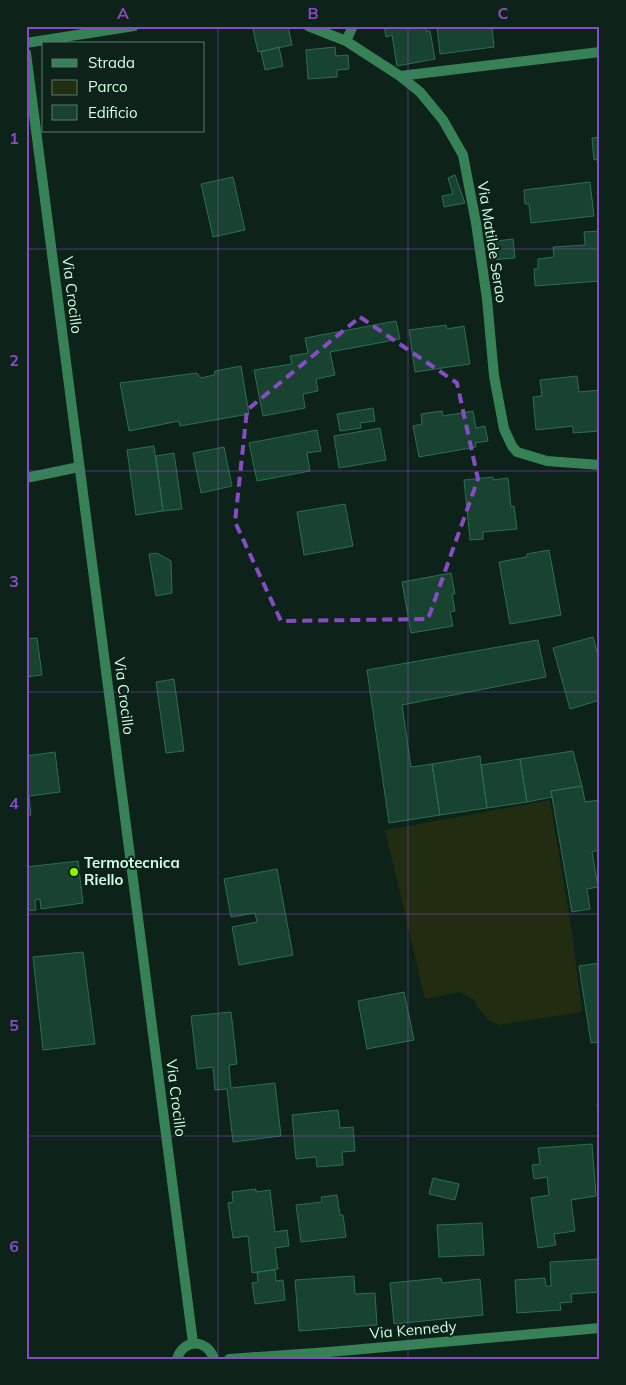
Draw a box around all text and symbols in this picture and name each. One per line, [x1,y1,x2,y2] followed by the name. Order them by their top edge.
[117,3,129,23] text: A
[307,3,319,23] text: B
[498,3,509,23] text: C
[42,42,205,132] legend
[88,53,135,72] text: Strada
[88,77,128,96] text: Parco
[88,103,138,122] text: Edificio
[9,128,19,148] text: 1
[474,180,511,304] street label: Via Matilde Serao
[58,255,87,335] street label: Via Crocillo
[9,350,19,370] text: 2
[9,571,19,591] text: 3
[110,656,139,736] street label: Via Crocillo
[9,793,19,813] text: 4
[84,853,180,889] place label: Termotecnica Riello
[68,866,80,878] marker: Termotecnica Riello
[9,1015,19,1035] text: 5
[162,1058,191,1138] street label: Via Crocillo
[9,1236,19,1256] text: 6
[369,1316,457,1343] street label: Via Kennedy

